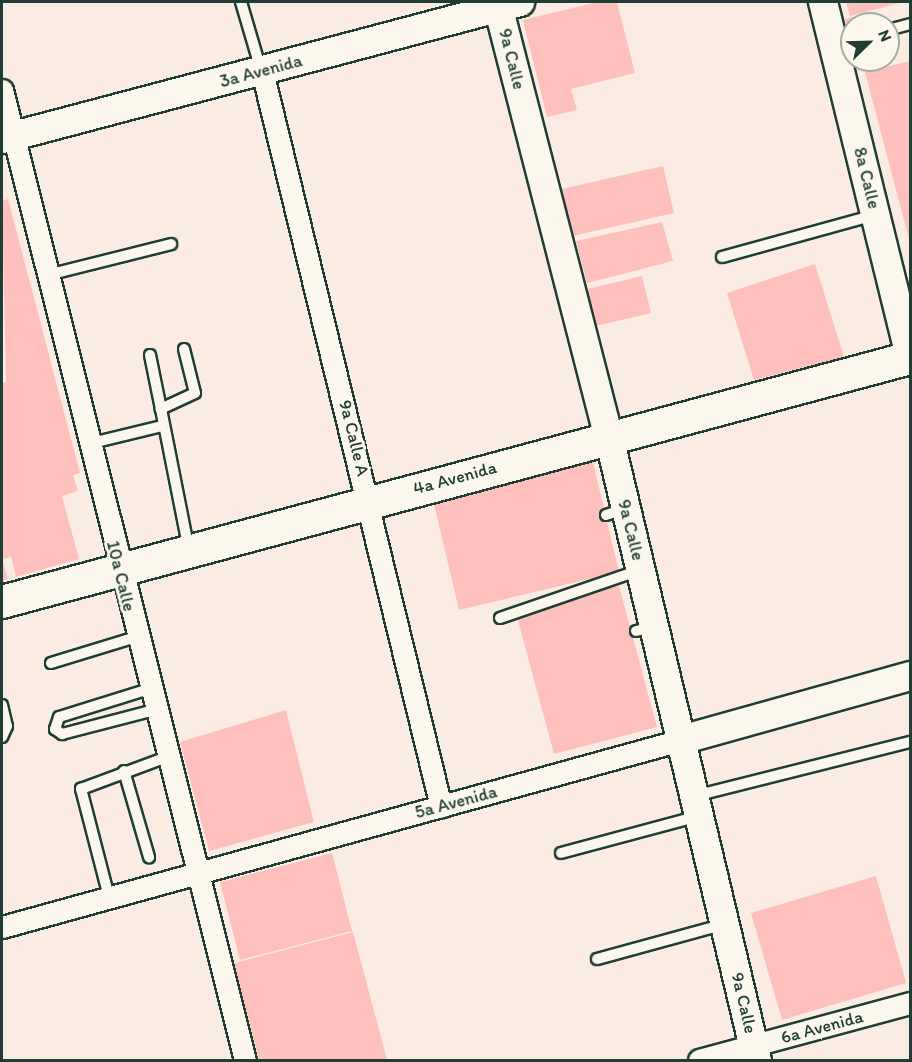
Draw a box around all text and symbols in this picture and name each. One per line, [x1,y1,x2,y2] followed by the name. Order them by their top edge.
[840,12,900,72] north arrow
[494,26,530,92] street label: 9a Calle
[874,27,896,44] text: N
[217,50,305,92] street label: 3a Avenida
[849,145,885,211] street label: 8a Calle
[334,397,374,479] street label: 9a Calle A
[411,456,499,500] street label: 4a Avenida
[613,497,649,563] street label: 9a Calle
[102,538,140,614] street label: 10a Calle
[412,781,500,823] street label: 5a Avenida
[726,970,762,1036] street label: 9a Calle
[778,1006,866,1048] street label: 6a Avenida

